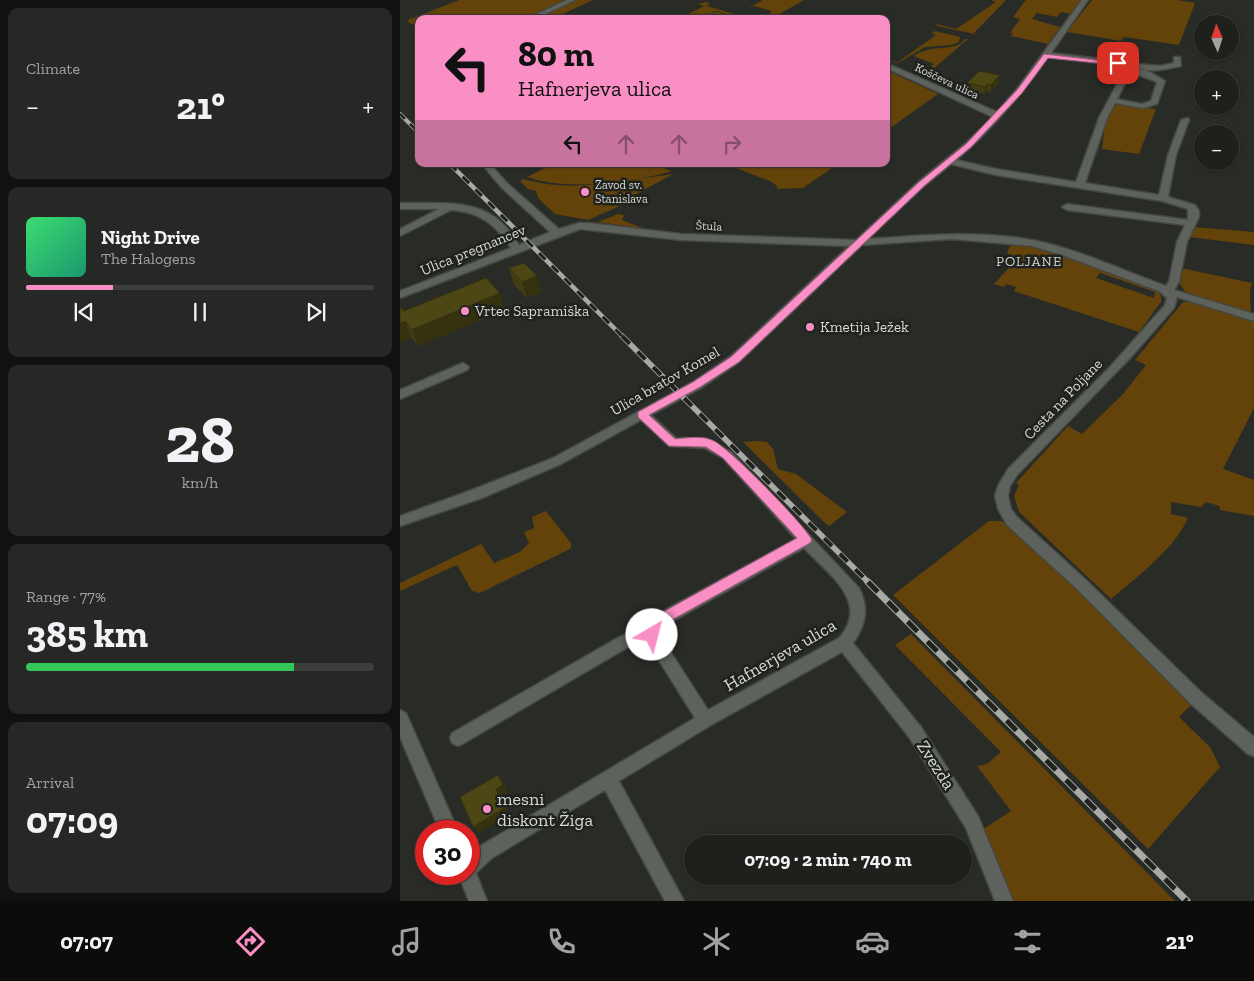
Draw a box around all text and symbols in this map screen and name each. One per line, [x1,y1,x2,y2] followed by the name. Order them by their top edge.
[1194,15,1239,60] north arrow
[1194,15,1239,170] map controls
[518,33,594,75] text: 80 m
[435,35,500,100] icon: left
[1097,42,1139,84] pin
[1104,49,1132,77] icon: arrive
[26,59,80,78] text: Climate
[913,60,981,102] street label: Koščeva ulica
[1194,70,1239,115] button: +
[518,75,672,102] text: Hafnerjeva ulica
[176,83,225,129] text: 21°
[26,90,39,123] text: −
[362,90,374,123] text: +
[1194,125,1239,170] button: −
[559,130,587,158] icon: left
[612,130,640,158] icon: ahead
[665,130,693,158] icon: ahead
[718,130,746,158] icon: right
[595,178,648,206] place label: Zavod sv. Stanislava
[579,186,591,198] marker: Zavod sv. Stanislava
[695,217,723,234] street label: Štula
[418,221,529,279] street label: Ulica pregnancev
[101,226,200,249] text: Night Drive
[101,249,196,268] text: The Halogens
[996,253,1062,270] district label: POLJANE
[70,298,98,326] icon: previous
[186,298,214,326] icon: pause
[302,298,330,326] icon: next
[474,302,589,320] place label: Vrtec Sapramiška
[459,305,471,317] marker: Vrtec Sapramiška
[820,318,909,336] place label: Kmetija Ježek
[804,321,816,333] marker: Kmetija Ježek
[607,343,723,419] street label: Ulica bratov Komel
[1020,355,1106,443] street label: Cesta na Poljane
[165,401,235,479] text: 28
[182,473,218,492] text: km/h
[26,587,106,606] text: Range · 77%
[625,608,677,660] position arrow
[26,611,148,657] text: 385 km
[720,614,840,696] street label: Hafnerjeva ulica
[912,736,960,794] street label: Zvezda
[26,773,74,792] text: Arrival
[497,788,593,831] place label: mesni diskont Žiga
[26,797,118,843] text: 07:09
[481,803,493,815] marker: mesni diskont Žiga
[415,820,480,885] speed limit sign: 30
[744,848,912,871] text: 07:09 · 2 min · 740 m
[233,924,268,959] icon: directions
[389,924,424,959] icon: music
[544,924,579,959] icon: phone
[699,924,734,959] icon: climate
[855,924,890,959] icon: car
[1010,924,1045,959] icon: filters
[60,928,113,955] text: 07:07
[1166,928,1194,955] text: 21°

